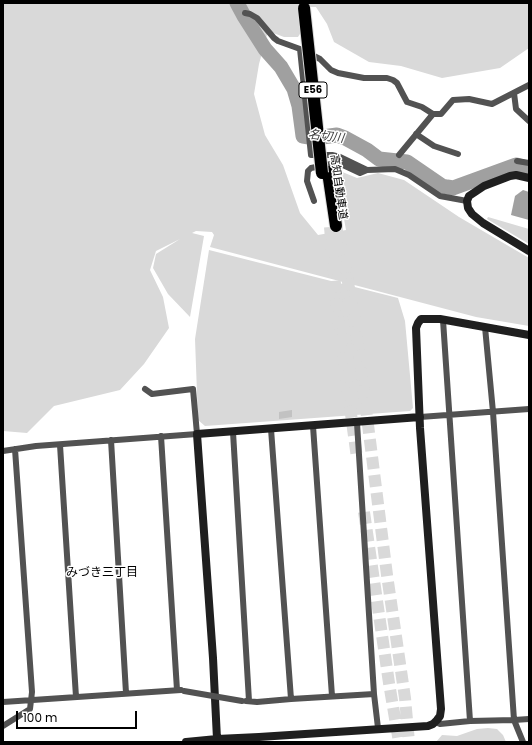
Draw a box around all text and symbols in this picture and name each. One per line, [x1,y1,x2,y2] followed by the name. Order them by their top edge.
[299,82,327,98] road number: E56
[307,128,345,146] water label: 名切川
[327,153,349,221] street label: 高知自動車道
[66,566,138,580] district label: みづき三丁目
[18,703,139,729] scale bar
[23,709,57,726] text: 100 m

